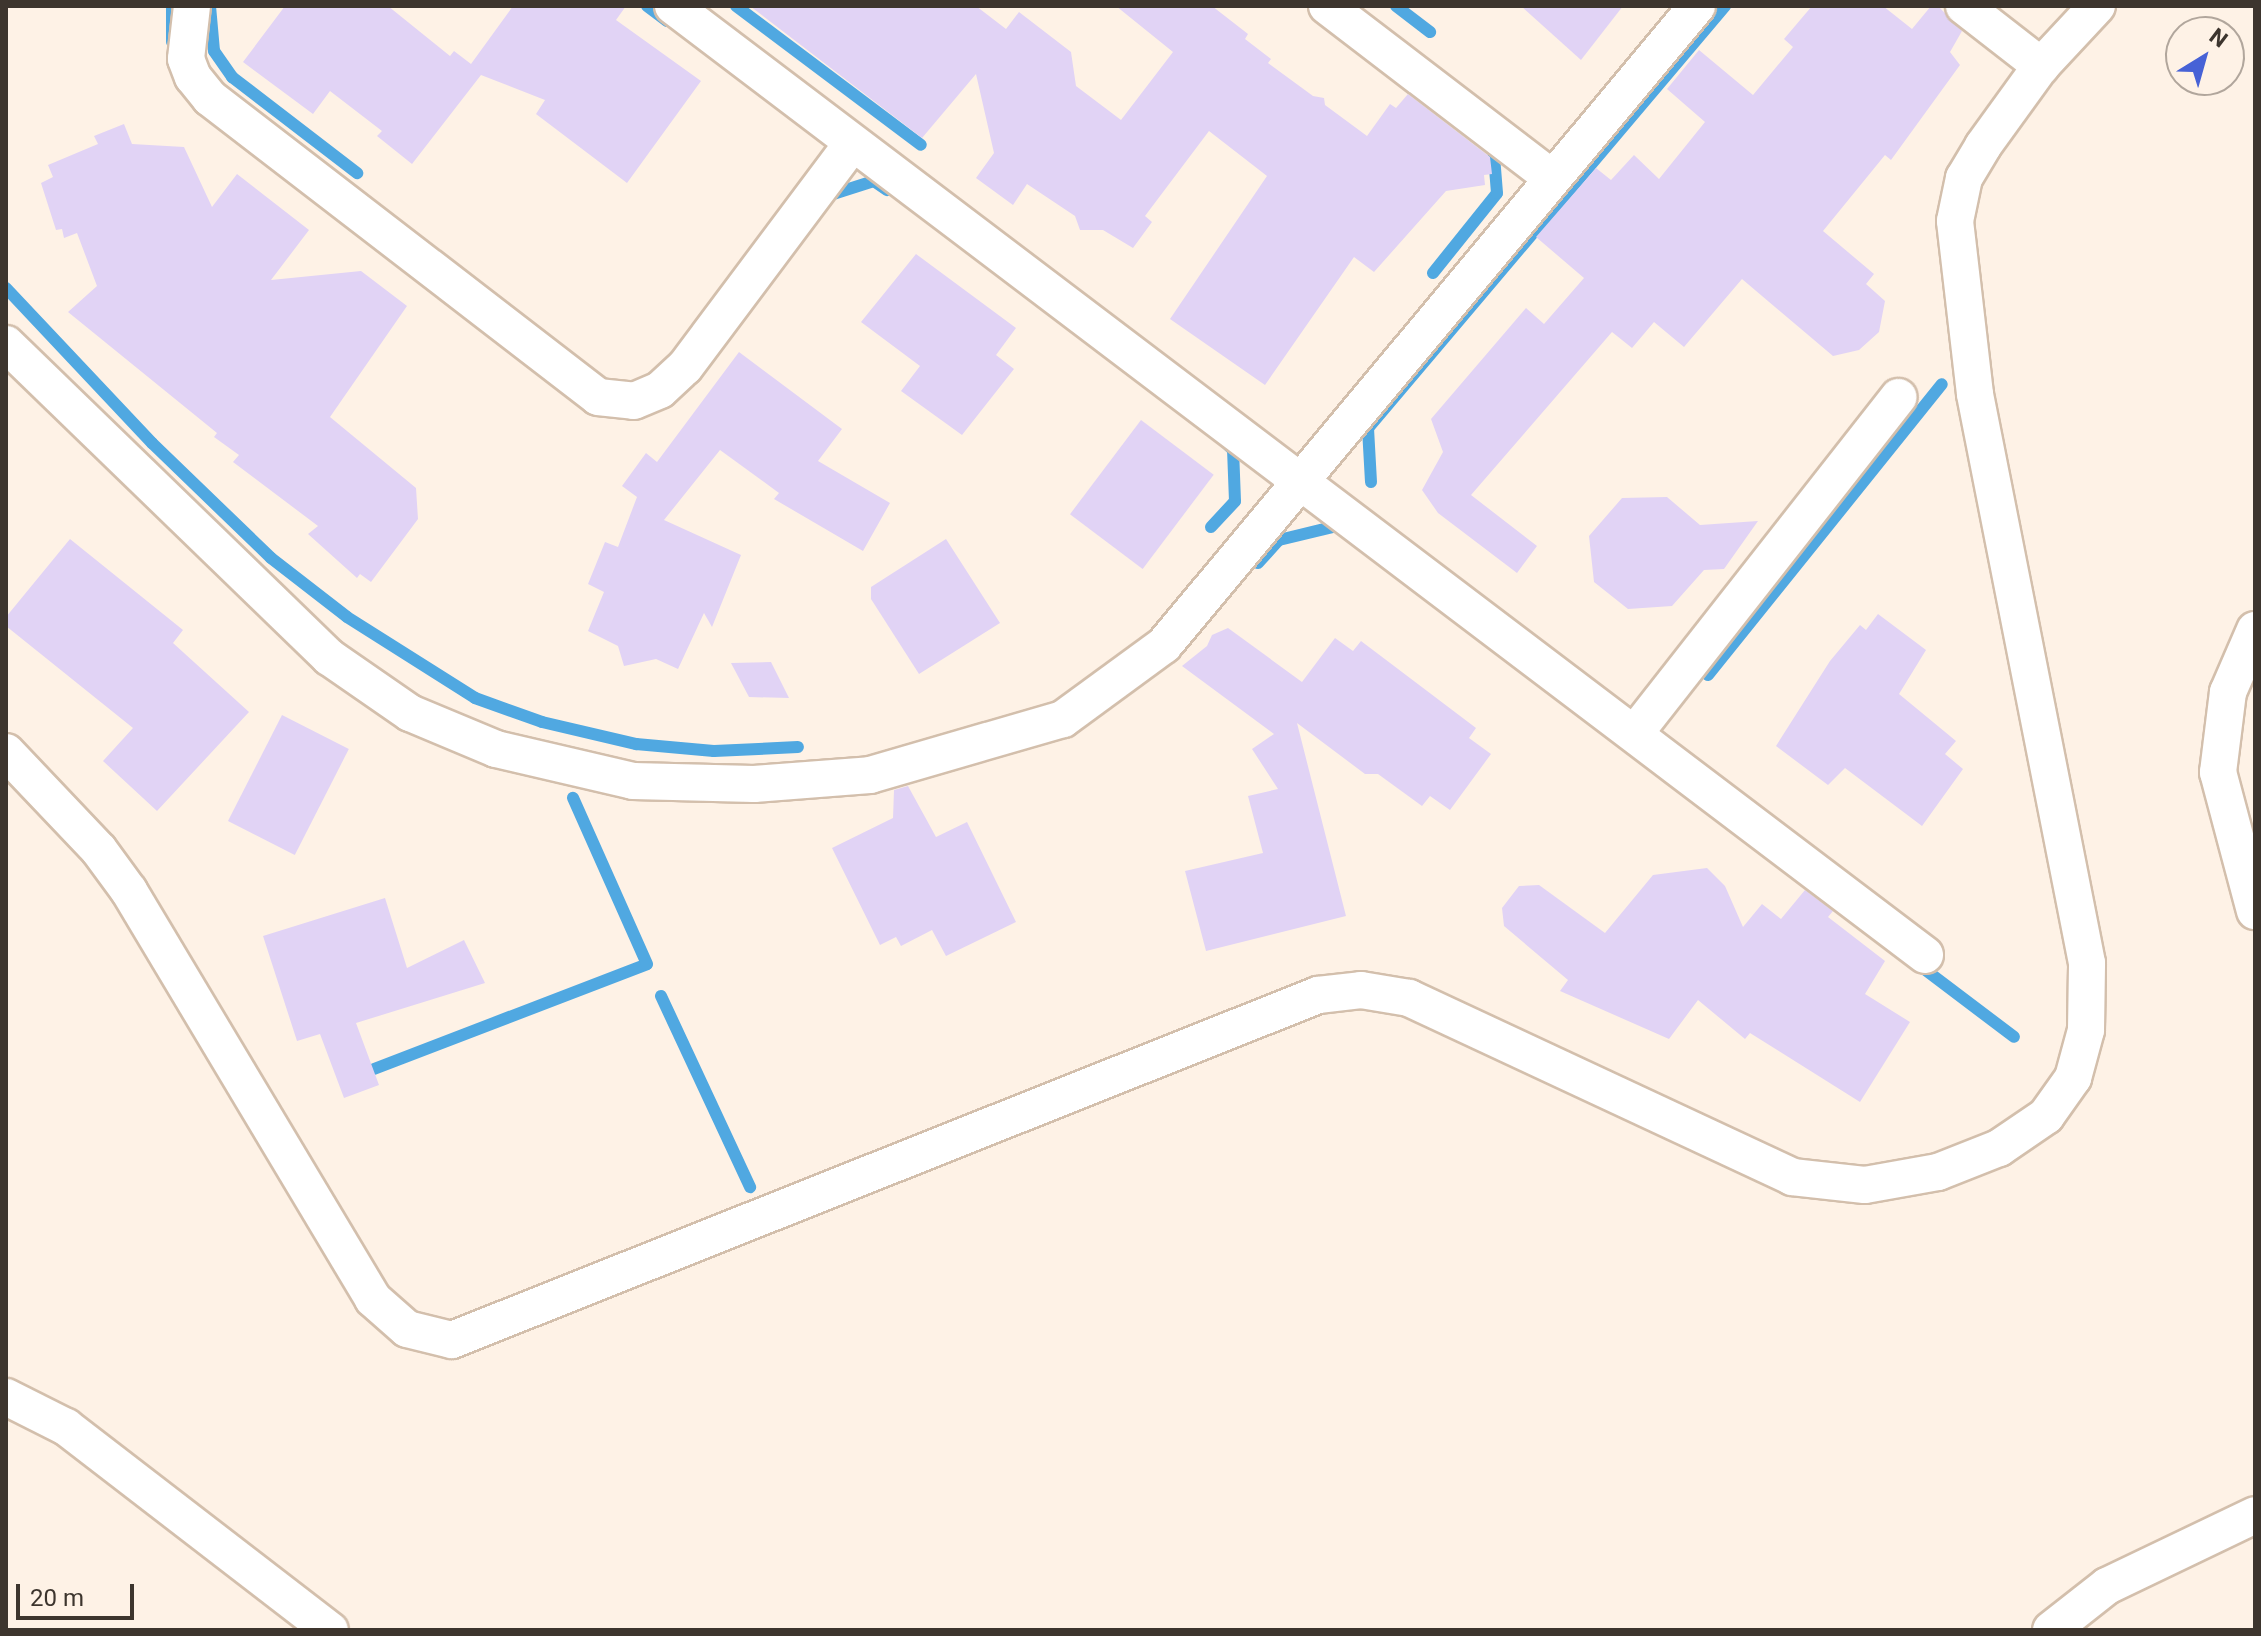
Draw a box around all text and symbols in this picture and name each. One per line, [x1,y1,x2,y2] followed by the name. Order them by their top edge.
[2165,16,2245,96] north arrow
[2205,23,2232,53] text: N
[20,1568,138,1618] scale bar
[30,1584,84,1612] text: 20 m

